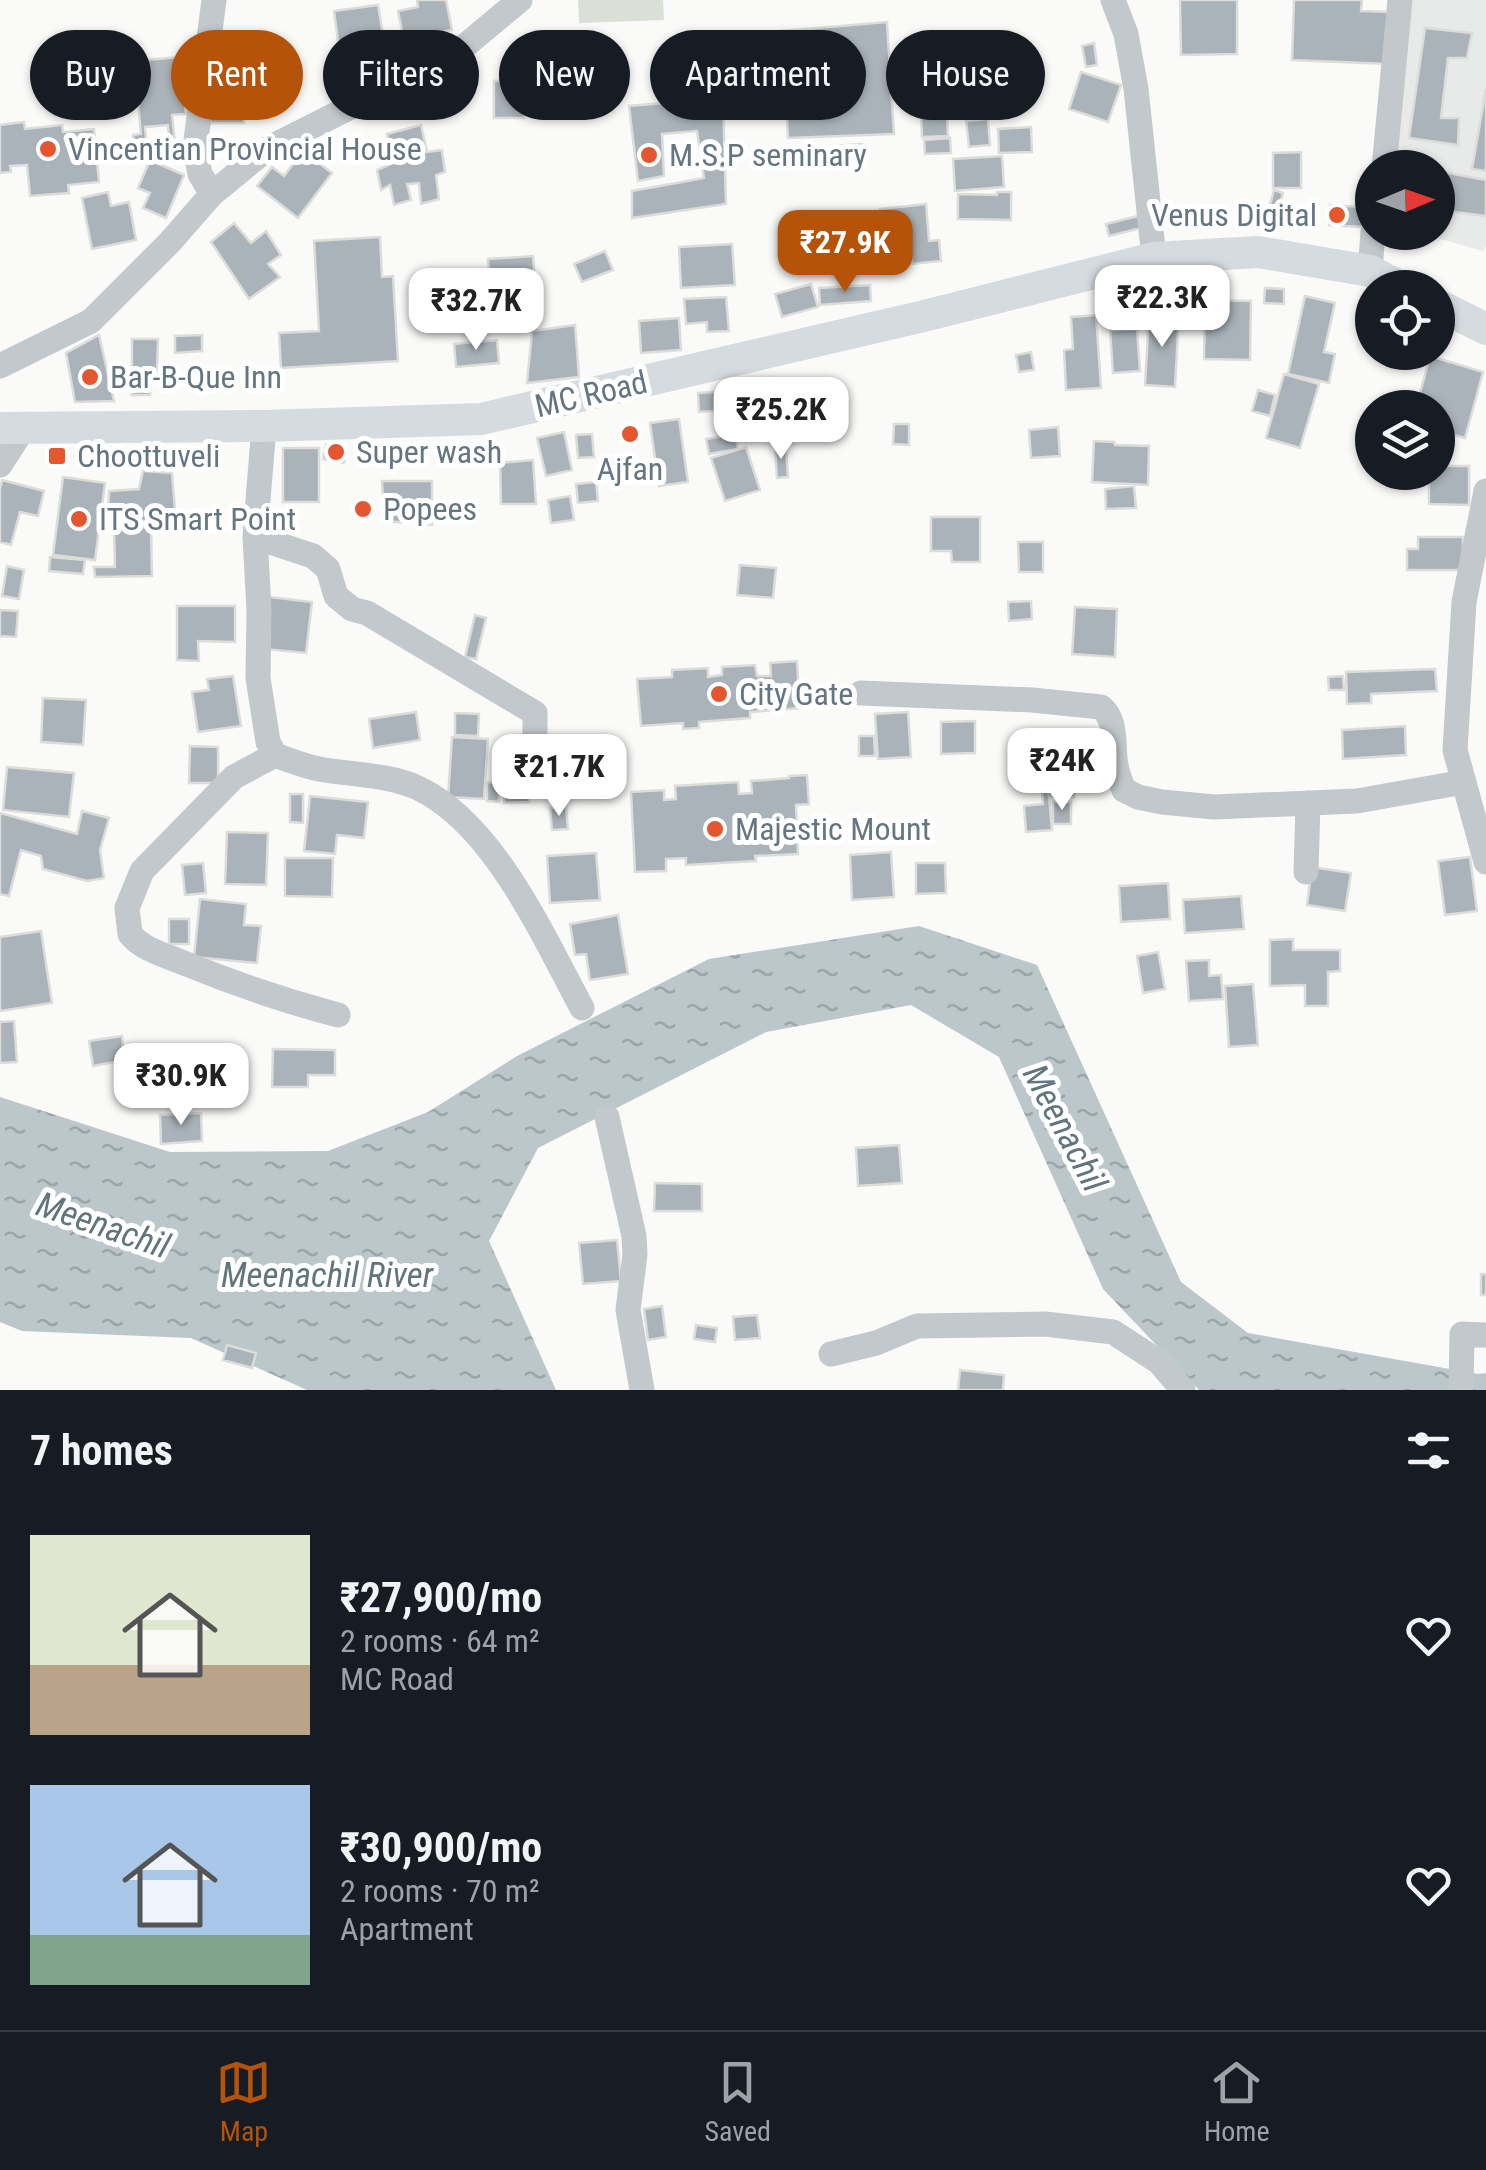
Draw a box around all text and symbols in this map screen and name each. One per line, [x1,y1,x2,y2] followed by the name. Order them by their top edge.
[30,30,151,120] chip: Buy
[171,30,303,120] chip: Rent
[323,30,479,120] chip: Filters
[499,30,630,120] chip: New
[650,30,866,120] chip: Apartment
[886,30,1045,120] chip: House
[68,130,422,168] place label: Vincentian Provincial House
[669,136,867,174] place label: M.S.P seminary
[37,138,59,160] marker: Vincentian Provincial House
[638,144,660,166] marker: M.S.P seminary
[1355,150,1455,250] north arrow
[1355,150,1455,490] map controls
[1151,196,1317,234] place label: Venus Digital
[1326,204,1348,226] marker: Venus Digital
[764,210,926,295] pin: ₹27.9K
[800,223,890,261] text: ₹27.9K
[1081,265,1243,350] pin: ₹22.3K
[395,268,557,353] pin: ₹32.7K
[1355,270,1455,370] button: locate
[1117,278,1207,316] text: ₹22.3K
[431,281,521,319] text: ₹32.7K
[110,358,282,396] place label: Bar-B-Que Inn
[531,363,651,425] street label: MC Road
[79,366,101,388] marker: Bar-B-Que Inn
[700,377,862,462] pin: ₹25.2K
[736,390,826,428] text: ₹25.2K
[1355,390,1455,490] button: layers
[619,423,641,445] marker: Ajfan
[356,433,502,471] place label: Super wash
[77,437,220,475] place label: Choottuveli
[325,441,347,463] marker: Super wash
[46,445,68,467] marker: Choottuveli
[597,450,663,488] place label: Ajfan
[383,490,477,528] place label: Popees
[352,498,374,520] marker: Popees
[99,500,296,538] place label: ITS Smart Point
[68,508,90,530] marker: ITS Smart Point
[739,675,853,713] place label: City Gate
[708,683,730,705] marker: City Gate
[1003,728,1121,813] pin: ₹24K
[478,734,640,819] pin: ₹21.7K
[1029,741,1095,779] text: ₹24K
[514,747,604,785] text: ₹21.7K
[735,810,931,848] place label: Majestic Mount
[704,818,726,840] marker: Majestic Mount
[100,1043,262,1128] pin: ₹30.9K
[136,1056,226,1094] text: ₹30.9K
[1014,1058,1116,1200] water label: Meenachil
[31,1184,176,1268] water label: Meenachil
[221,1255,434,1296] water label: Meenachil River
[1401,1423,1456,1478] icon: filters
[30,1426,173,1475] text: 7 homes
[340,1573,542,1622] text: ₹27,900/mo
[110,1575,230,1695] icon: home
[1401,1608,1456,1663] icon: heart
[340,1622,539,1660] text: 2 rooms · 64 m²
[340,1660,454,1698] text: MC Road
[340,1823,542,1872] text: ₹30,900/mo
[110,1825,230,1945] icon: home
[1401,1858,1456,1913] icon: heart
[340,1872,539,1910] text: 2 rooms · 70 m²
[340,1910,474,1948] text: Apartment
[216,2055,271,2148] tab: Map
[704,2055,771,2148] tab: Saved
[1204,2055,1270,2148] tab: Home

